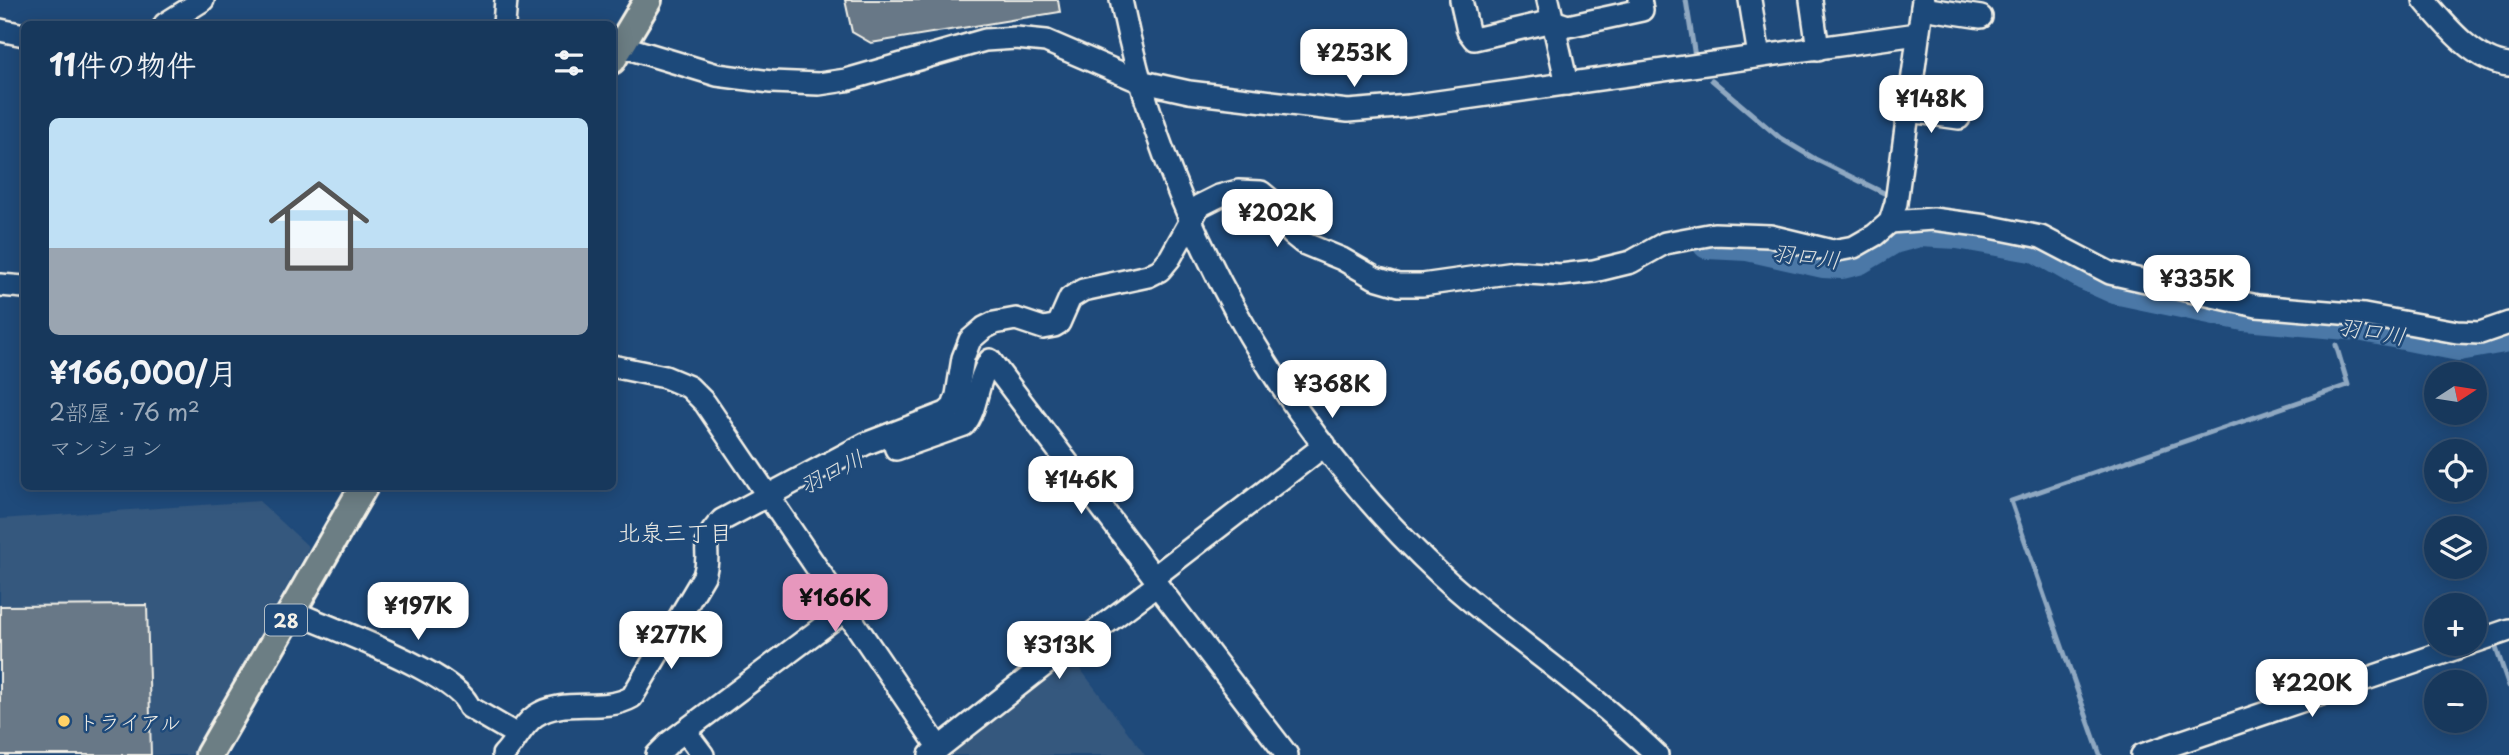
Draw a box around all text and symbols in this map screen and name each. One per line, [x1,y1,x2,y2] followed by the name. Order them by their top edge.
[1305,29,1403,89] pin: ¥253K
[1316,34,1392,69] text: ¥253K
[49,41,196,86] text: 11件の物件
[550,44,588,82] icon: filters
[1882,76,1980,135] pin: ¥148K
[1895,80,1967,115] text: ¥148K
[256,163,382,289] icon: home
[1228,190,1326,249] pin: ¥202K
[1238,194,1316,229] text: ¥202K
[1770,233,1842,277] water label: 羽口川
[2148,256,2246,315] pin: ¥335K
[2159,260,2235,295] text: ¥335K
[2335,307,2409,353] water label: 羽口川
[49,349,237,394] text: ¥166,000/月
[1283,360,1381,420] pin: ¥368K
[2424,362,2487,425] north arrow
[2424,362,2487,733] map controls
[1293,365,1371,400] text: ¥368K
[49,394,200,429] text: 2部屋 · 76 m²
[49,429,163,464] text: マンション
[2424,439,2487,502] button: locate
[792,440,870,502] water label: 羽口川
[1032,456,1130,516] pin: ¥146K
[1044,461,1118,496] text: ¥146K
[618,514,733,549] district label: 北泉三丁目
[2424,516,2487,579] button: layers
[786,574,884,634] pin: ¥166K
[799,579,871,614] text: ¥166K
[369,582,467,642] pin: ¥197K
[384,587,452,622] text: ¥197K
[2424,593,2487,656] button: +
[265,604,307,636] road number: 28
[622,612,720,671] pin: ¥277K
[635,616,707,651] text: ¥277K
[1010,622,1108,681] pin: ¥313K
[1023,626,1095,661] text: ¥313K
[2263,660,2361,719] pin: ¥220K
[2272,664,2352,699] text: ¥220K
[2424,670,2487,733] button: −
[78,705,181,737] place label: トライアル
[56,713,72,729] marker: トライアル

